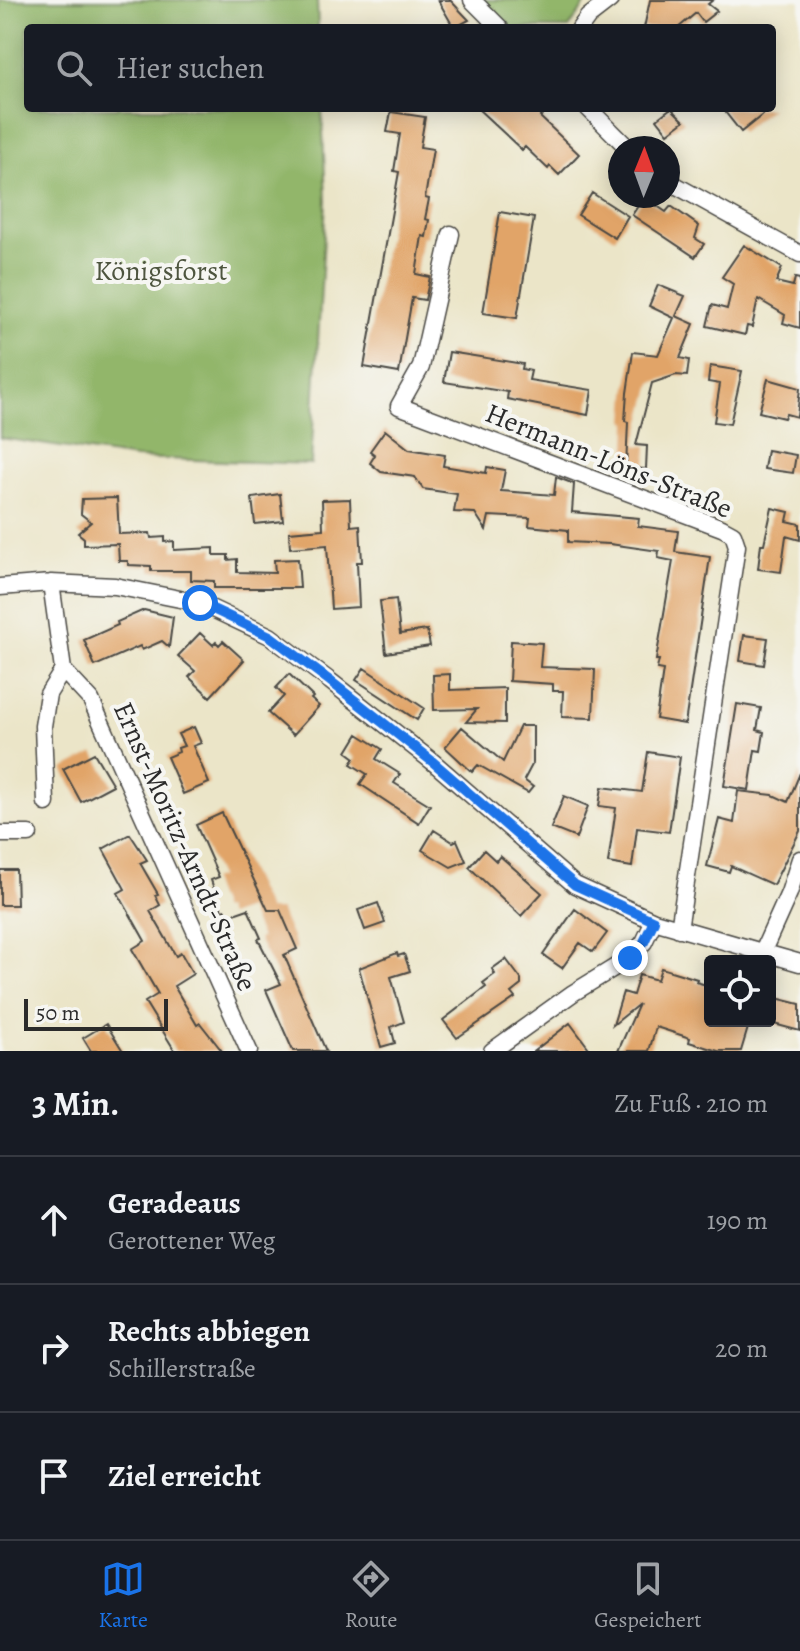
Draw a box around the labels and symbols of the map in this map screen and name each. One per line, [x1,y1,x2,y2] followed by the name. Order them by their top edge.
[608,136,680,208] north arrow
[94,252,228,290] park label: Königsforst
[480,394,738,528] street label: Hermann-Löns-Straße
[182,585,218,621] route start
[104,696,266,997] street label: Ernst-Moritz-Arndt-Straße
[612,940,648,976] route end
[24,995,168,1031] scale bar

